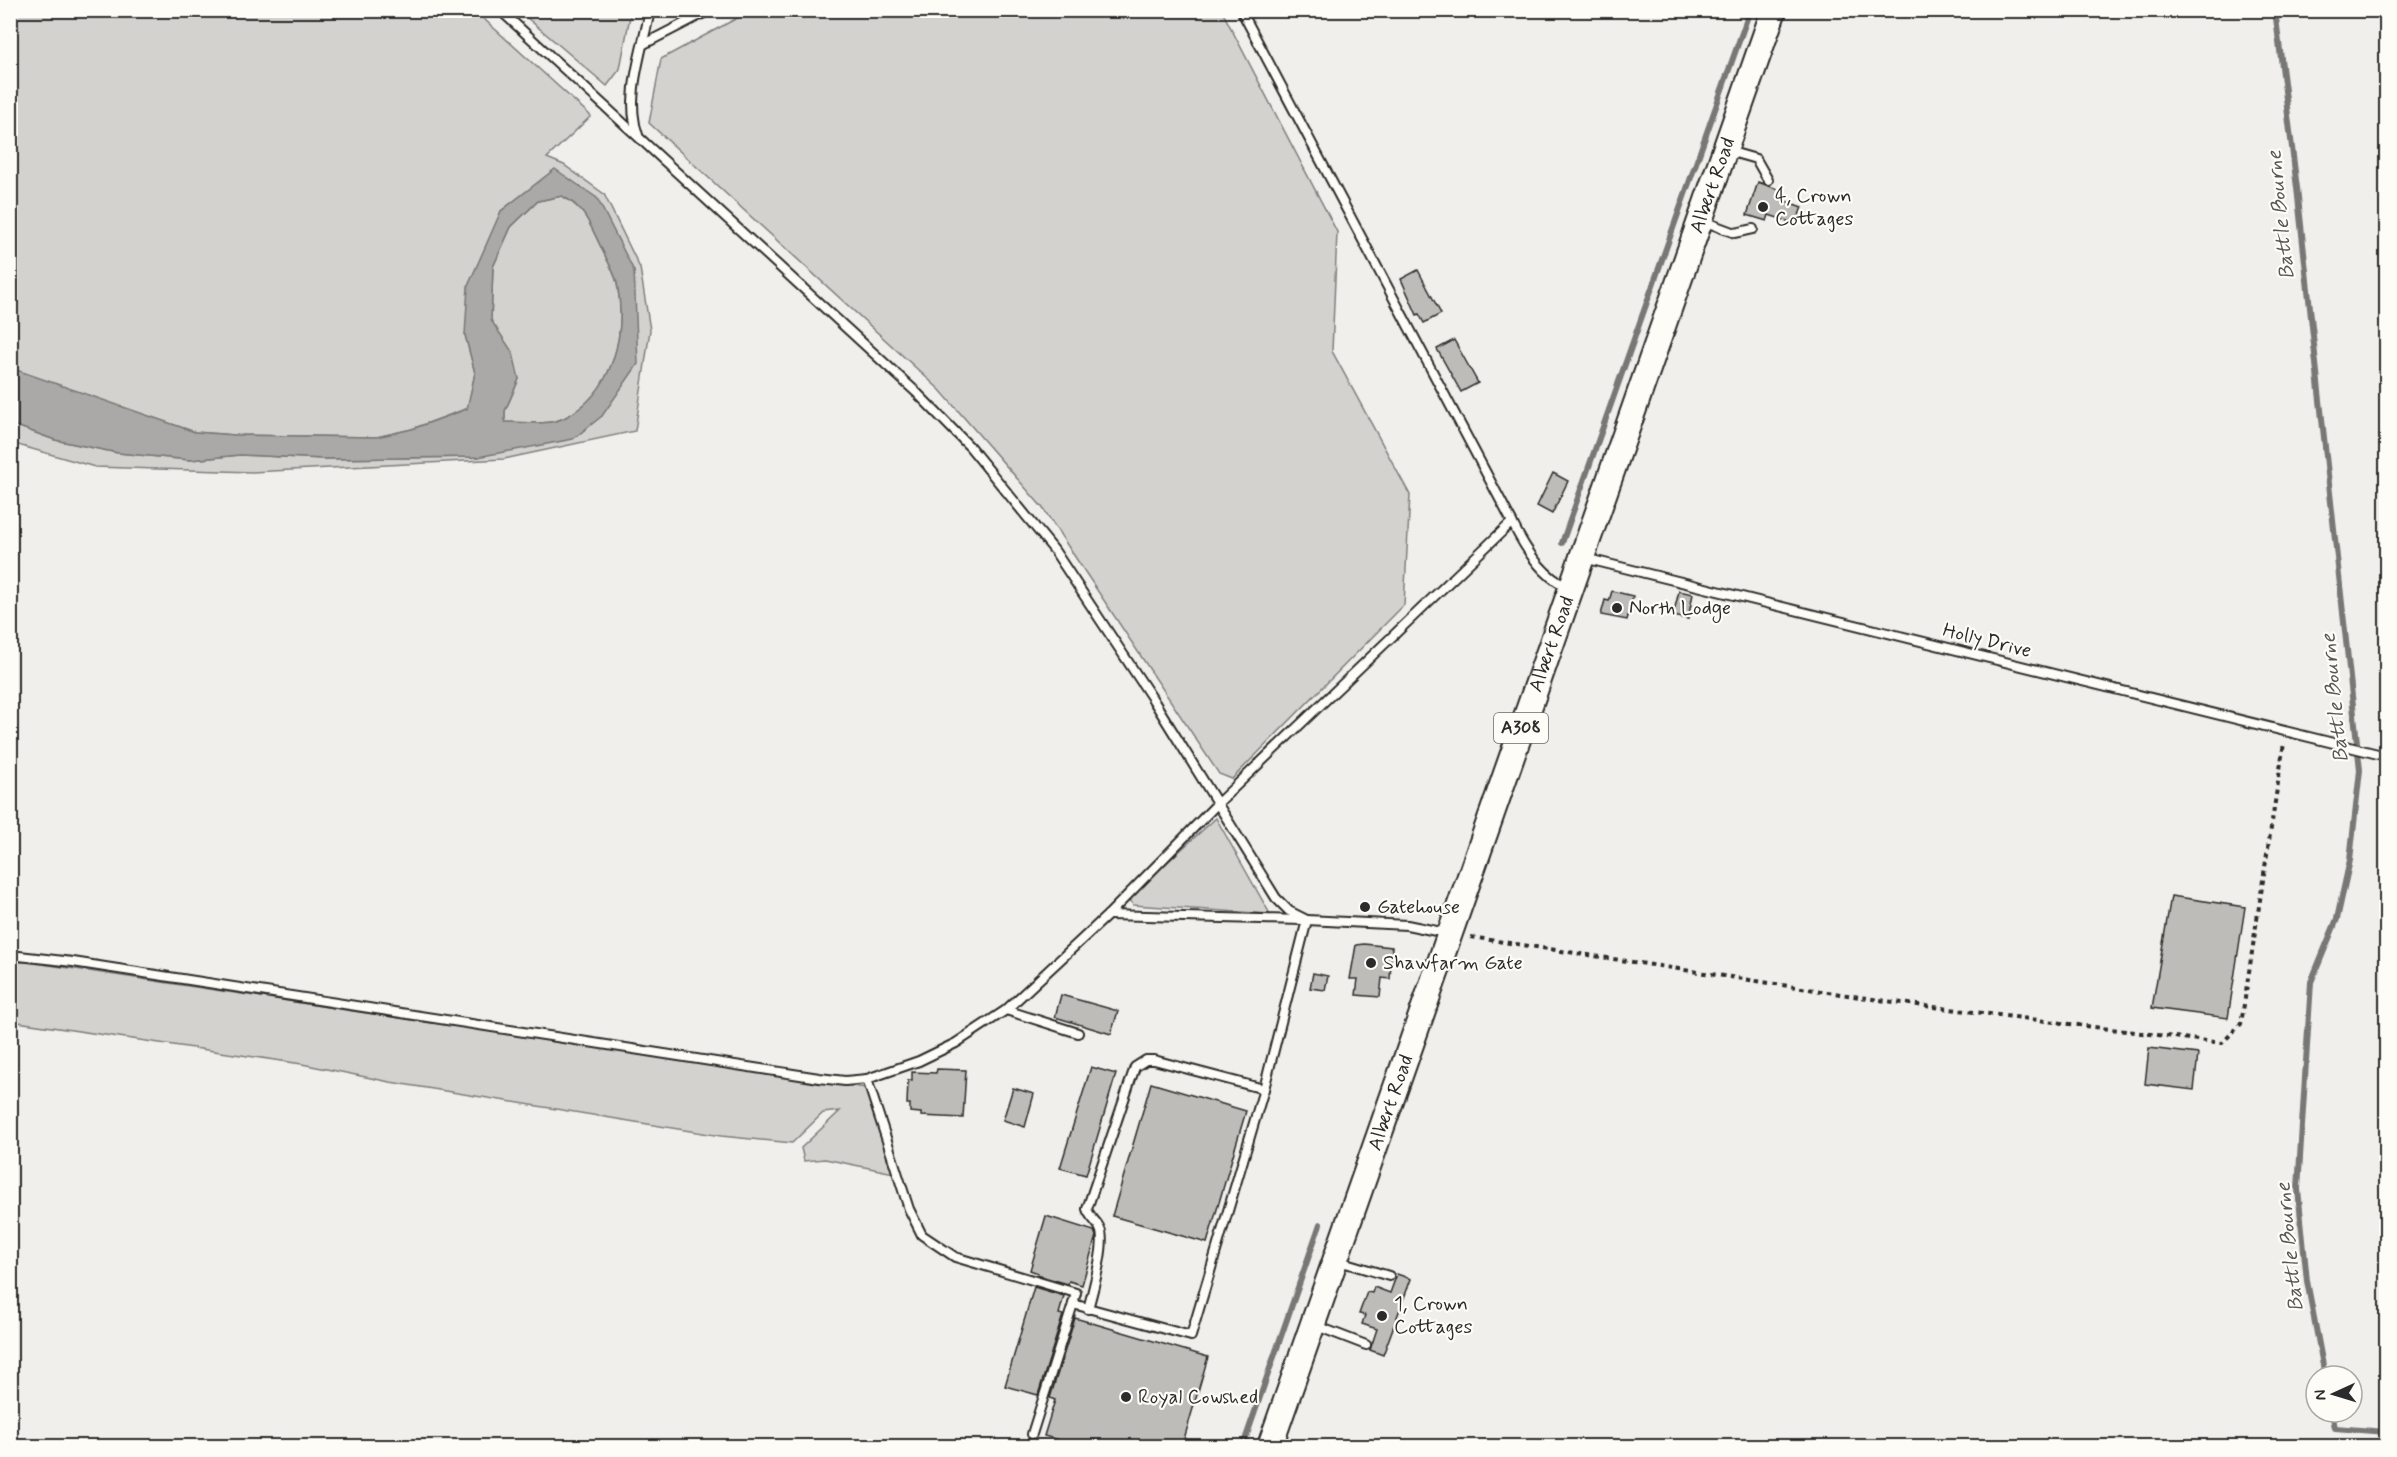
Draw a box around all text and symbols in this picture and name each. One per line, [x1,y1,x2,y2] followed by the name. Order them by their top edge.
[1683,134,1742,237] street label: Albert Road
[2260,148,2302,281] water label: Battle Bourne
[1775,183,1853,233] place label: 4, Crown Cottages
[1756,200,1770,214] marker: 4, Crown Cottages
[1522,592,1581,696] street label: Albert Road
[1629,595,1731,623] place label: North Lodge
[1610,601,1624,615] marker: North Lodge
[1940,617,2034,665] street label: Holly Drive
[2314,631,2356,764] water label: Battle Bourne
[1494,713,1548,743] road number: A308
[1377,894,1460,921] place label: Gatehouse
[1358,900,1372,914] marker: Gatehouse
[1383,950,1523,977] place label: Shawfarm Gate
[1364,956,1378,970] marker: Shawfarm Gate
[1361,1051,1420,1154] street label: Albert Road
[2269,1180,2311,1313] water label: Battle Bourne
[1394,1291,1472,1341] place label: 1, Crown Cottages
[1375,1309,1389,1323] marker: 1, Crown Cottages
[2304,1364,2364,1424] north arrow
[1138,1384,1258,1411] place label: Royal Cowshed
[2310,1389,2331,1401] text: N
[1119,1390,1133,1404] marker: Royal Cowshed

